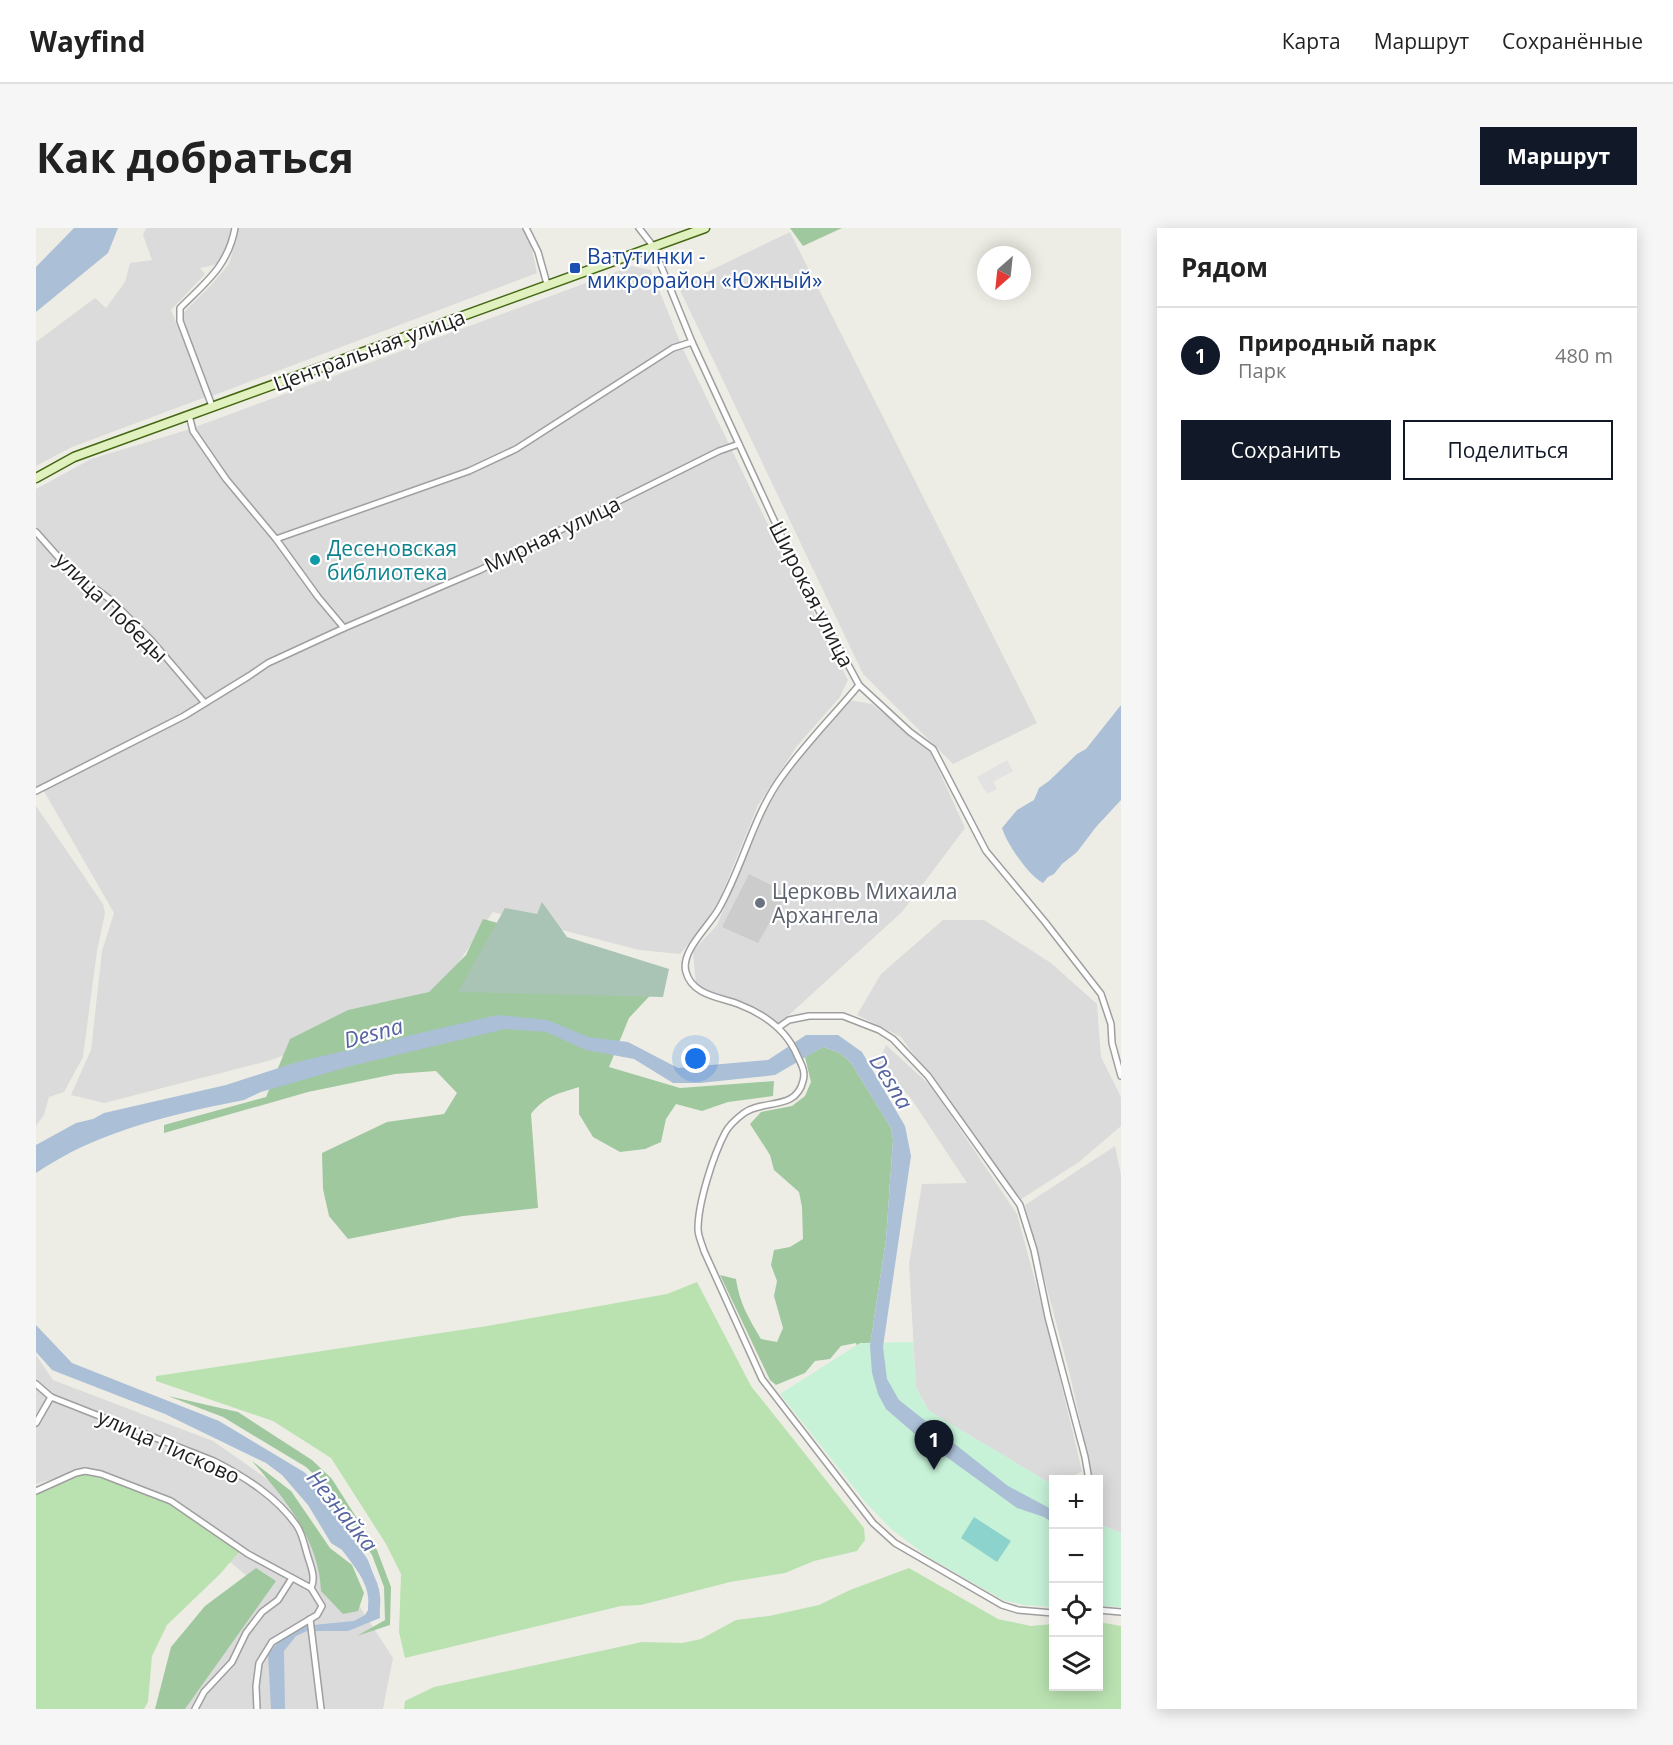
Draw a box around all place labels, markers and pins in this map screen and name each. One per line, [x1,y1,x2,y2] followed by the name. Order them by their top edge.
[587,242,822,294] place label: Ватутинки - микрорайон «Южный»
[568,261,582,275] marker: Ватутинки - микрорайон «Южный»
[327,534,457,586] place label: Десеновская библиотека
[308,553,322,567] marker: Десеновская библиотека
[772,877,957,929] place label: Церковь Михаила Архангела
[753,896,767,910] marker: Церковь Михаила Архангела
[914,1420,954,1470] pin: 1

